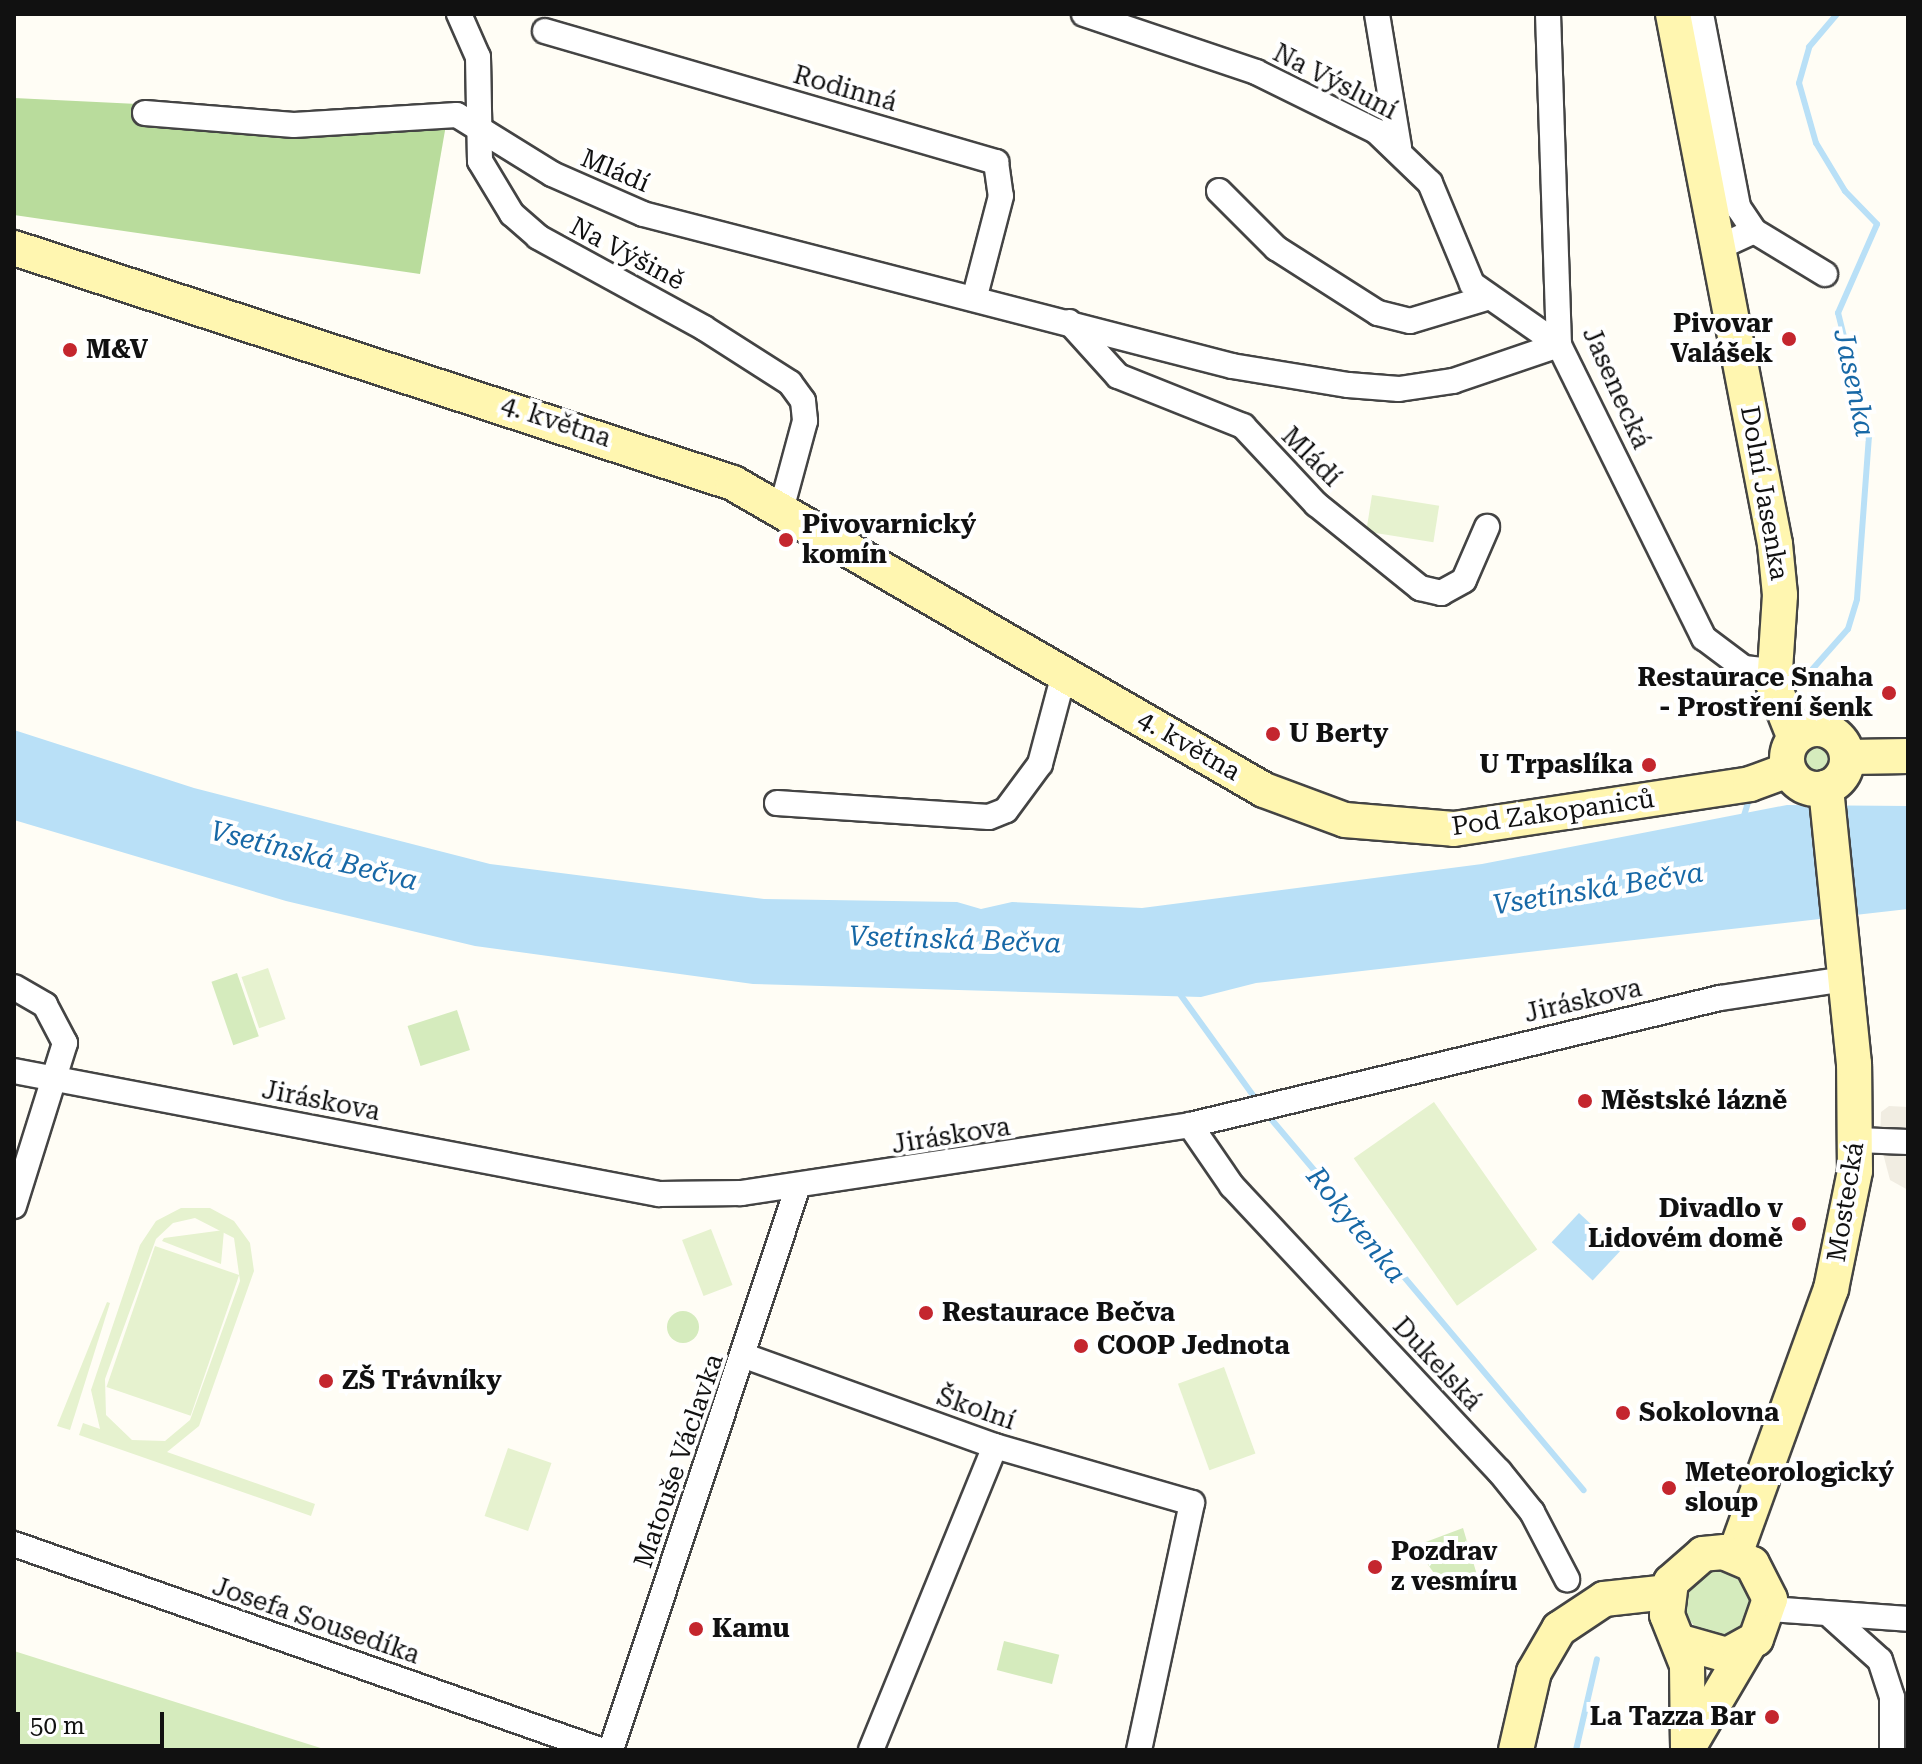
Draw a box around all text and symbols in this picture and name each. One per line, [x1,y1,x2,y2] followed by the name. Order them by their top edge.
[1268,37,1402,127] street label: Na Výsluní
[790,59,900,119] street label: Rodinná
[576,143,654,199] street label: Mládí
[564,211,690,297] street label: Na Výšině
[1670,308,1773,370] place label: Pivovar Valášek
[1575,322,1657,454] street label: Jasenecká
[1826,326,1882,440] water label: Jasenka
[1780,330,1798,348] marker: Pivovar Valášek
[86,334,148,366] place label: M&V
[61,341,79,359] marker: M&V
[497,390,615,454] street label: 4. května
[1733,403,1795,583] street label: Dolní Jasenka
[1275,421,1347,493] street label: Mládí
[802,509,976,570] place label: Pivovarnický komín
[777,531,795,549] marker: Pivovarnický komín
[1638,662,1873,724] place label: Restaurace Snaha - Prostření šenk
[1880,684,1898,702] marker: Restaurace Snaha - Prostření šenk
[1132,704,1246,788] street label: 4. května
[1289,718,1388,750] place label: U Berty
[1264,725,1282,743] marker: U Berty
[1479,749,1633,781] place label: U Trpaslíka
[1640,756,1658,774] marker: U Trpaslíka
[1450,783,1656,843] street label: Pod Zakopaniců
[207,814,421,898] water label: Vsetínská Bečva
[1490,856,1706,922] water label: Vsetínská Bečva
[848,920,1062,960] water label: Vsetínská Bečva
[1521,972,1645,1030] street label: Jiráskova
[259,1074,383,1128] street label: Jiráskova
[1601,1085,1787,1117] place label: Městské lázně
[1576,1092,1594,1110] marker: Městské lázně
[889,1111,1013,1161] street label: Jiráskova
[1821,1140,1871,1264] street label: Mostecká
[1299,1160,1413,1290] water label: Rokytenka
[1588,1193,1783,1254] place label: Divadlo v Lidovém domě
[1790,1215,1808,1233] marker: Divadlo v Lidovém domě
[942,1297,1175,1329] place label: Restaurace Bečva
[917,1304,935,1322] marker: Restaurace Bečva
[1386,1311,1488,1417] street label: Dukelská
[1097,1330,1290,1362] place label: COOP Jednota
[1072,1337,1090,1355] marker: COOP Jednota
[628,1350,730,1572] street label: Matouše Václavka
[342,1365,502,1397] place label: ZŠ Trávníky
[317,1372,335,1390] marker: ZŠ Trávníky
[933,1381,1019,1437] street label: Školní
[1639,1397,1779,1429] place label: Sokolovna
[1614,1404,1632,1422] marker: Sokolovna
[1685,1457,1894,1518] place label: Meteorologický sloup
[1660,1479,1678,1497] marker: Meteorologický sloup
[1391,1536,1517,1598] place label: Pozdrav z vesmíru
[1366,1558,1384,1576] marker: Pozdrav z vesmíru
[208,1571,424,1671] street label: Josefa Sousedíka
[712,1613,790,1645] place label: Kamu
[687,1620,705,1638] marker: Kamu
[20,1696,168,1746] scale bar
[1590,1701,1756,1733] place label: La Tazza Bar
[1763,1708,1781,1726] marker: La Tazza Bar
[30,1712,85,1740] text: 50 m

